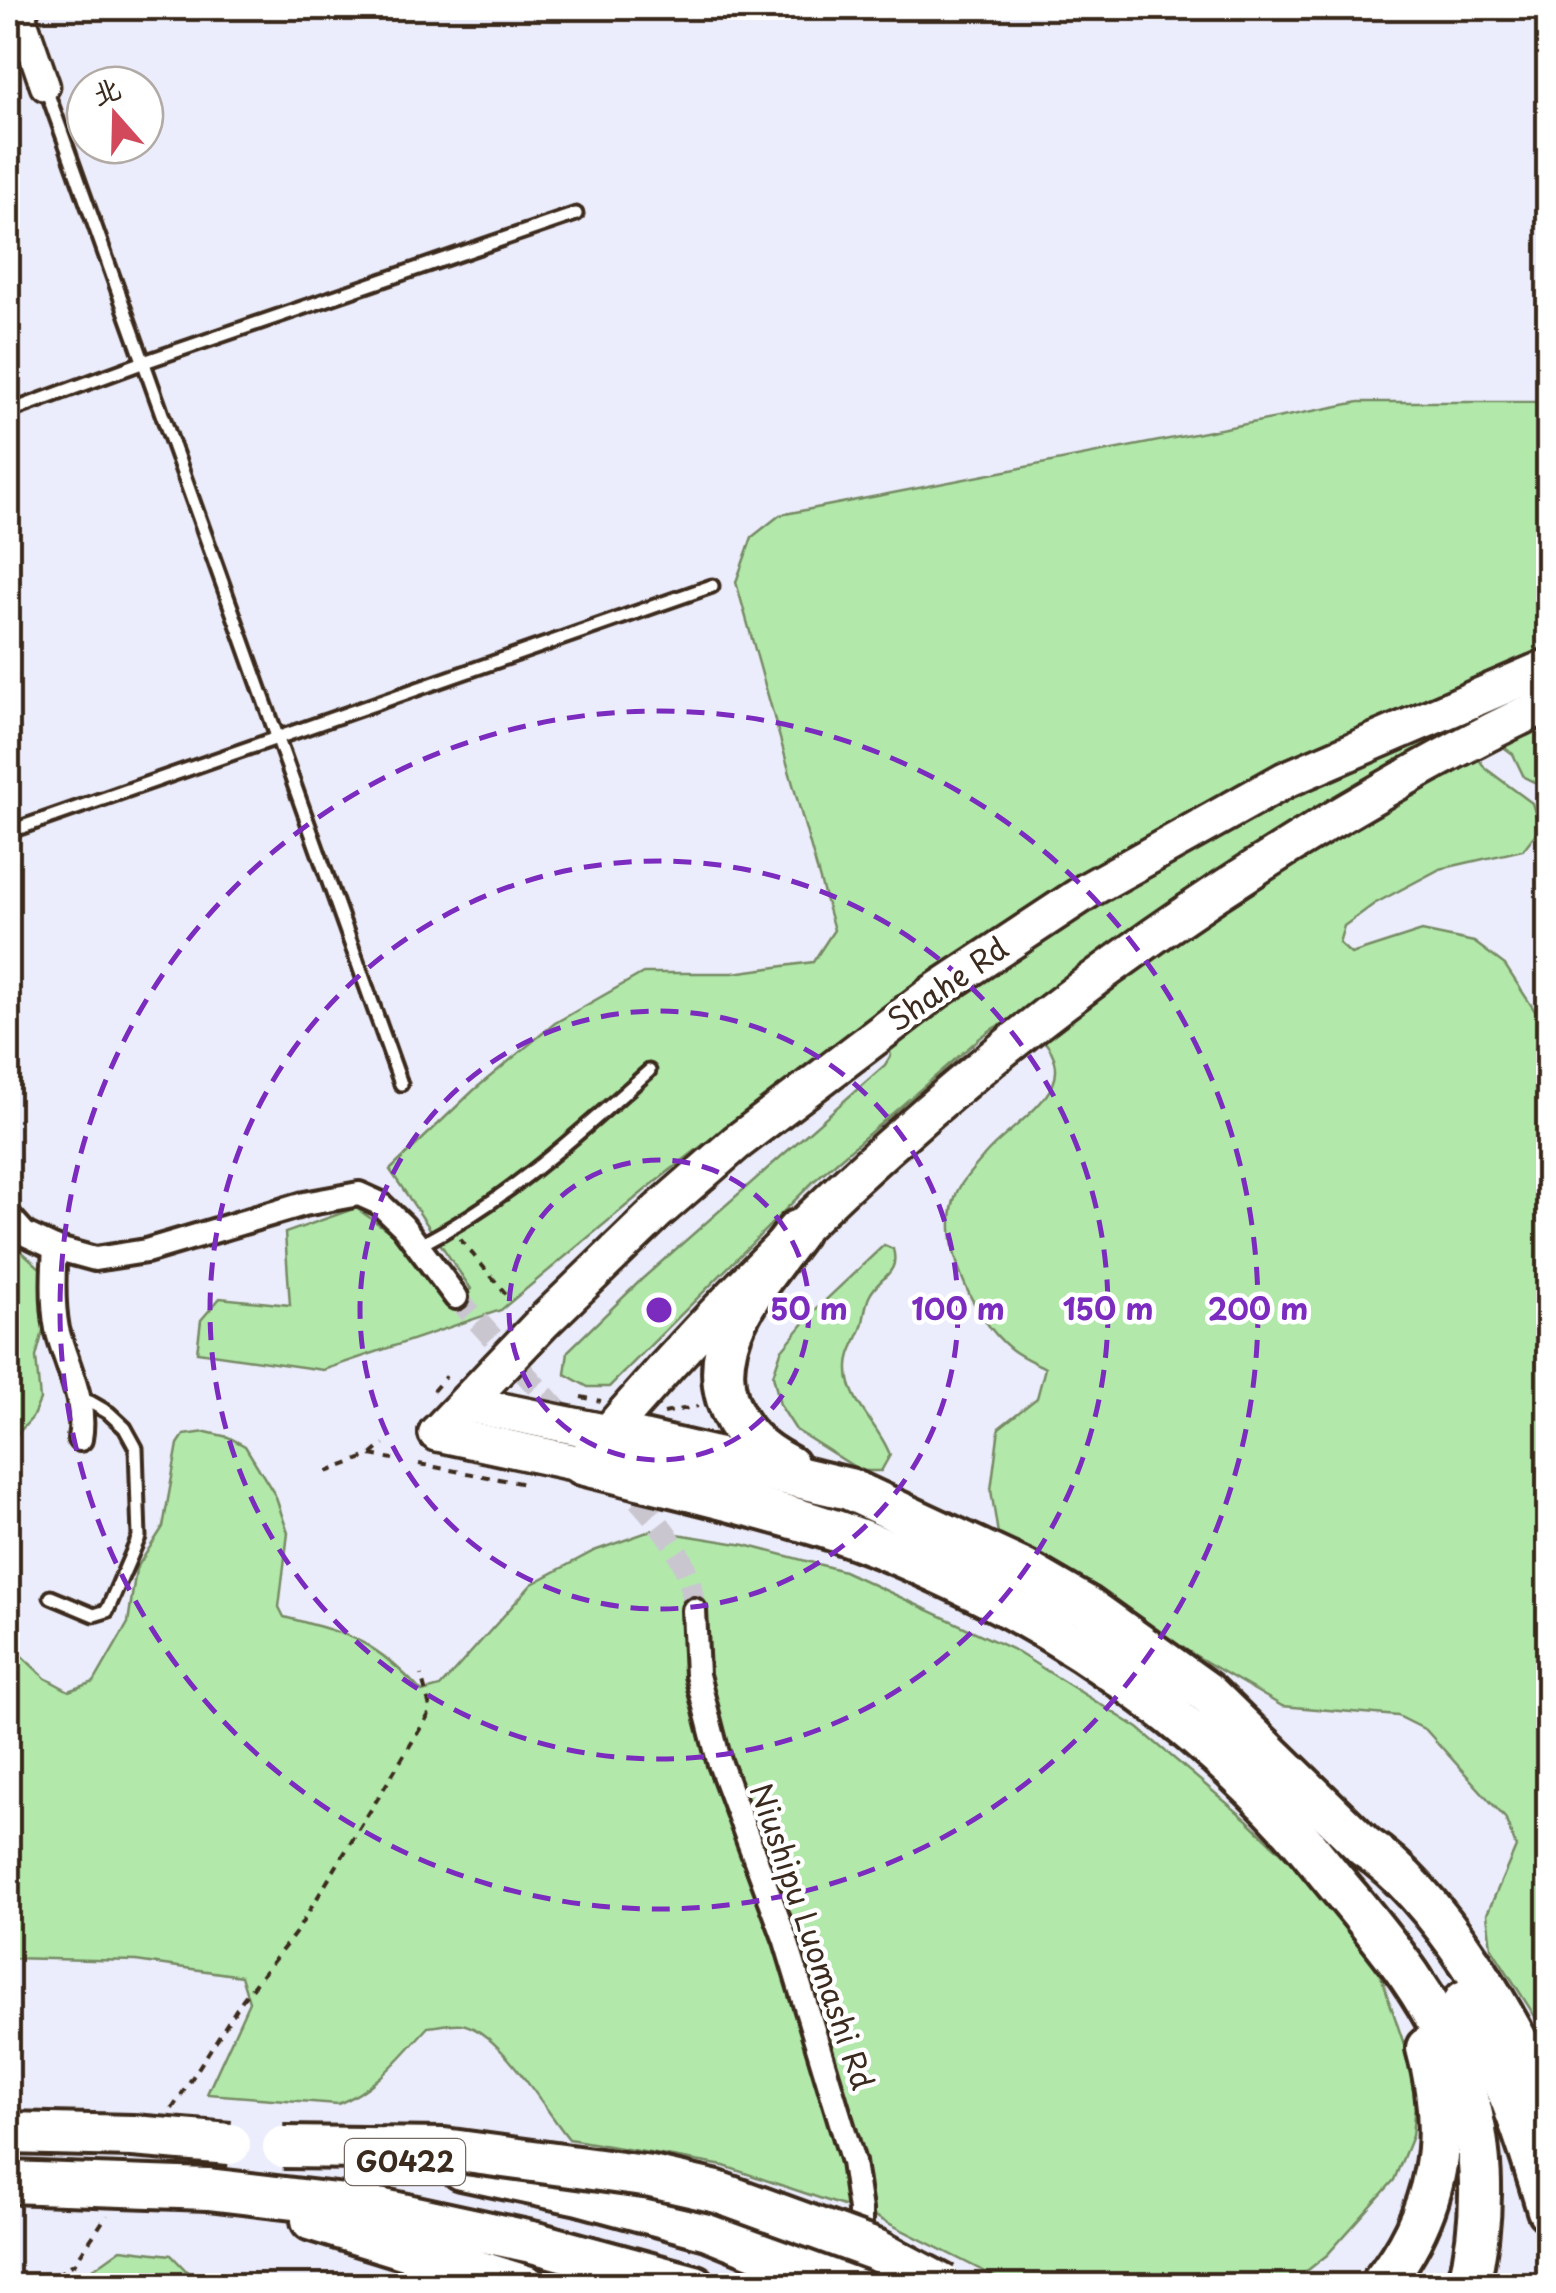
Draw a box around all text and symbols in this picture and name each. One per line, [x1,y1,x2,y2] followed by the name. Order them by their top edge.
[65,65,165,165] north arrow
[85,65,126,115] text: 北
[877,925,1016,1041] street label: Shahe Rd
[770,1285,848,1330] text: 50 m
[911,1285,1005,1330] text: 100 m
[1063,1285,1153,1330] text: 150 m
[1208,1285,1308,1330] text: 200 m
[641,1292,677,1328] centre of rings
[740,1777,887,2095] street label: Niushipu Luomashi Rd
[345,2139,465,2185] road number: G0422

